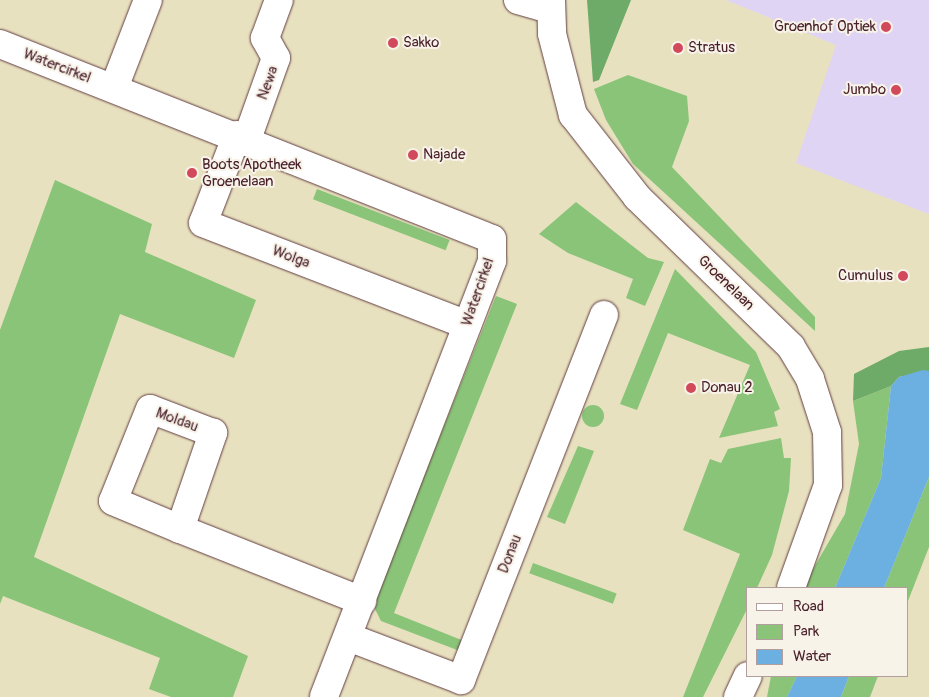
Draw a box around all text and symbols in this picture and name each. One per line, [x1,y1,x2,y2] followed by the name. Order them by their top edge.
[774,18,876,36] place label: Groenhof Optiek
[880,21,892,33] marker: Groenhof Optiek
[403,34,439,52] place label: Sakko
[387,37,399,49] marker: Sakko
[688,39,735,57] place label: Stratus
[672,42,684,54] marker: Stratus
[21,45,93,87] street label: Watercirkel
[254,64,282,102] street label: Newa
[843,81,886,99] place label: Jumbo
[890,84,902,96] marker: Jumbo
[423,146,465,164] place label: Najade
[407,149,419,161] marker: Najade
[202,155,302,190] place label: Boots Apotheek Groenelaan
[186,167,198,179] marker: Boots Apotheek Groenelaan
[270,242,312,272] street label: Wolga
[694,252,758,314] street label: Groenelaan
[458,256,498,328] street label: Watercirkel
[838,267,893,285] place label: Cumulus
[897,270,909,282] marker: Cumulus
[701,379,753,397] place label: Donau 2
[685,382,697,394] marker: Donau 2
[153,404,201,436] street label: Moldau
[494,532,526,576] street label: Donau
[746,587,909,677] legend
[793,597,824,616] text: Road
[793,622,819,641] text: Park
[793,647,831,666] text: Water

